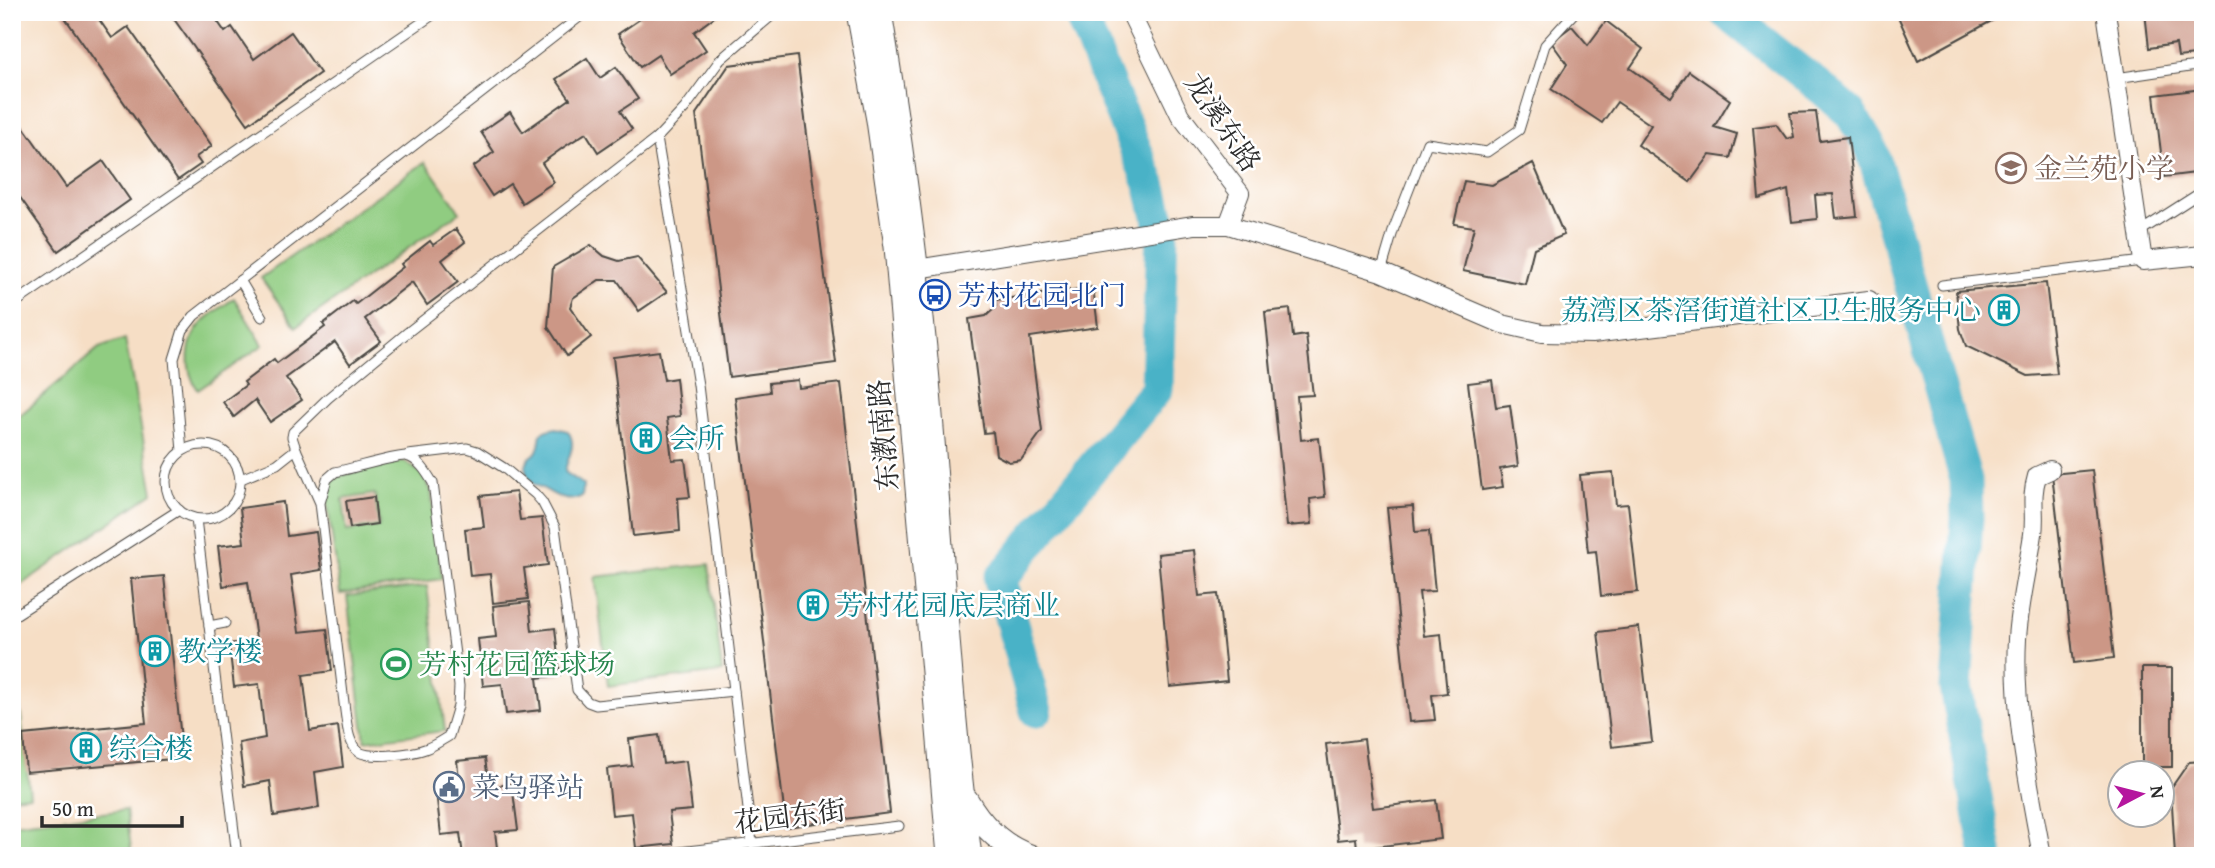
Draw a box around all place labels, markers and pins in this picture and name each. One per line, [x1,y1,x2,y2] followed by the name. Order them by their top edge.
[2034,147,2174,188] place label: 金兰苑小学
[1994,151,2028,185] school or university icon: 金兰苑小学
[958,274,1126,315] place label: 芳村花园北门
[918,278,952,312] bus stop icon: 芳村花园北门
[1561,289,1981,330] place label: 荔湾区茶滘街道社区卫生服务中心
[1987,293,2021,327] building icon: 荔湾区茶滘街道社区卫生服务中心
[669,417,725,458] place label: 会所
[629,421,663,455] building icon: 会所
[836,584,1060,625] place label: 芳村花园底层商业
[796,588,830,622] building icon: 芳村花园底层商业
[178,630,262,671] place label: 教学楼
[138,634,172,668] building icon: 教学楼
[419,643,615,684] place label: 芳村花园篮球场
[379,647,413,681] sports icon: 芳村花园篮球场
[109,727,193,768] place label: 综合楼
[69,731,103,765] building icon: 综合楼
[472,766,584,807] place label: 菜鸟驿站
[432,770,466,804] public building icon: 菜鸟驿站

